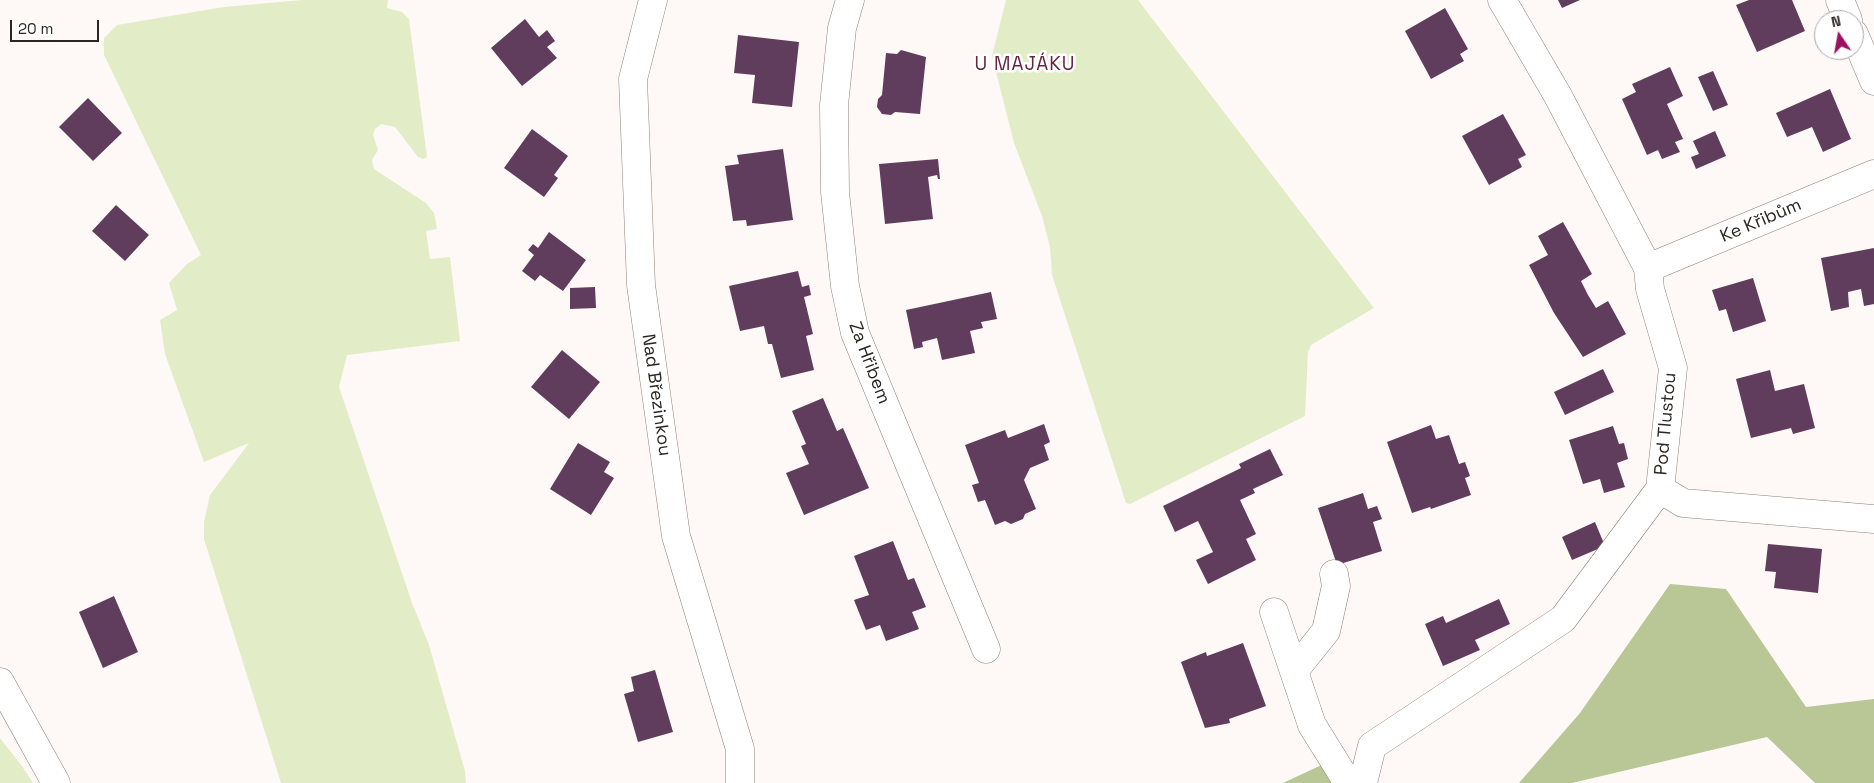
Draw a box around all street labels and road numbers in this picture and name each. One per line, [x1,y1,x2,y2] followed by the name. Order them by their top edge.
[1717,194,1805,248] street label: Ke Křibům
[843,319,895,407] street label: Za Hřibem
[637,333,675,457] street label: Nad Březinkou
[1651,372,1681,476] street label: Pod Tlustou

